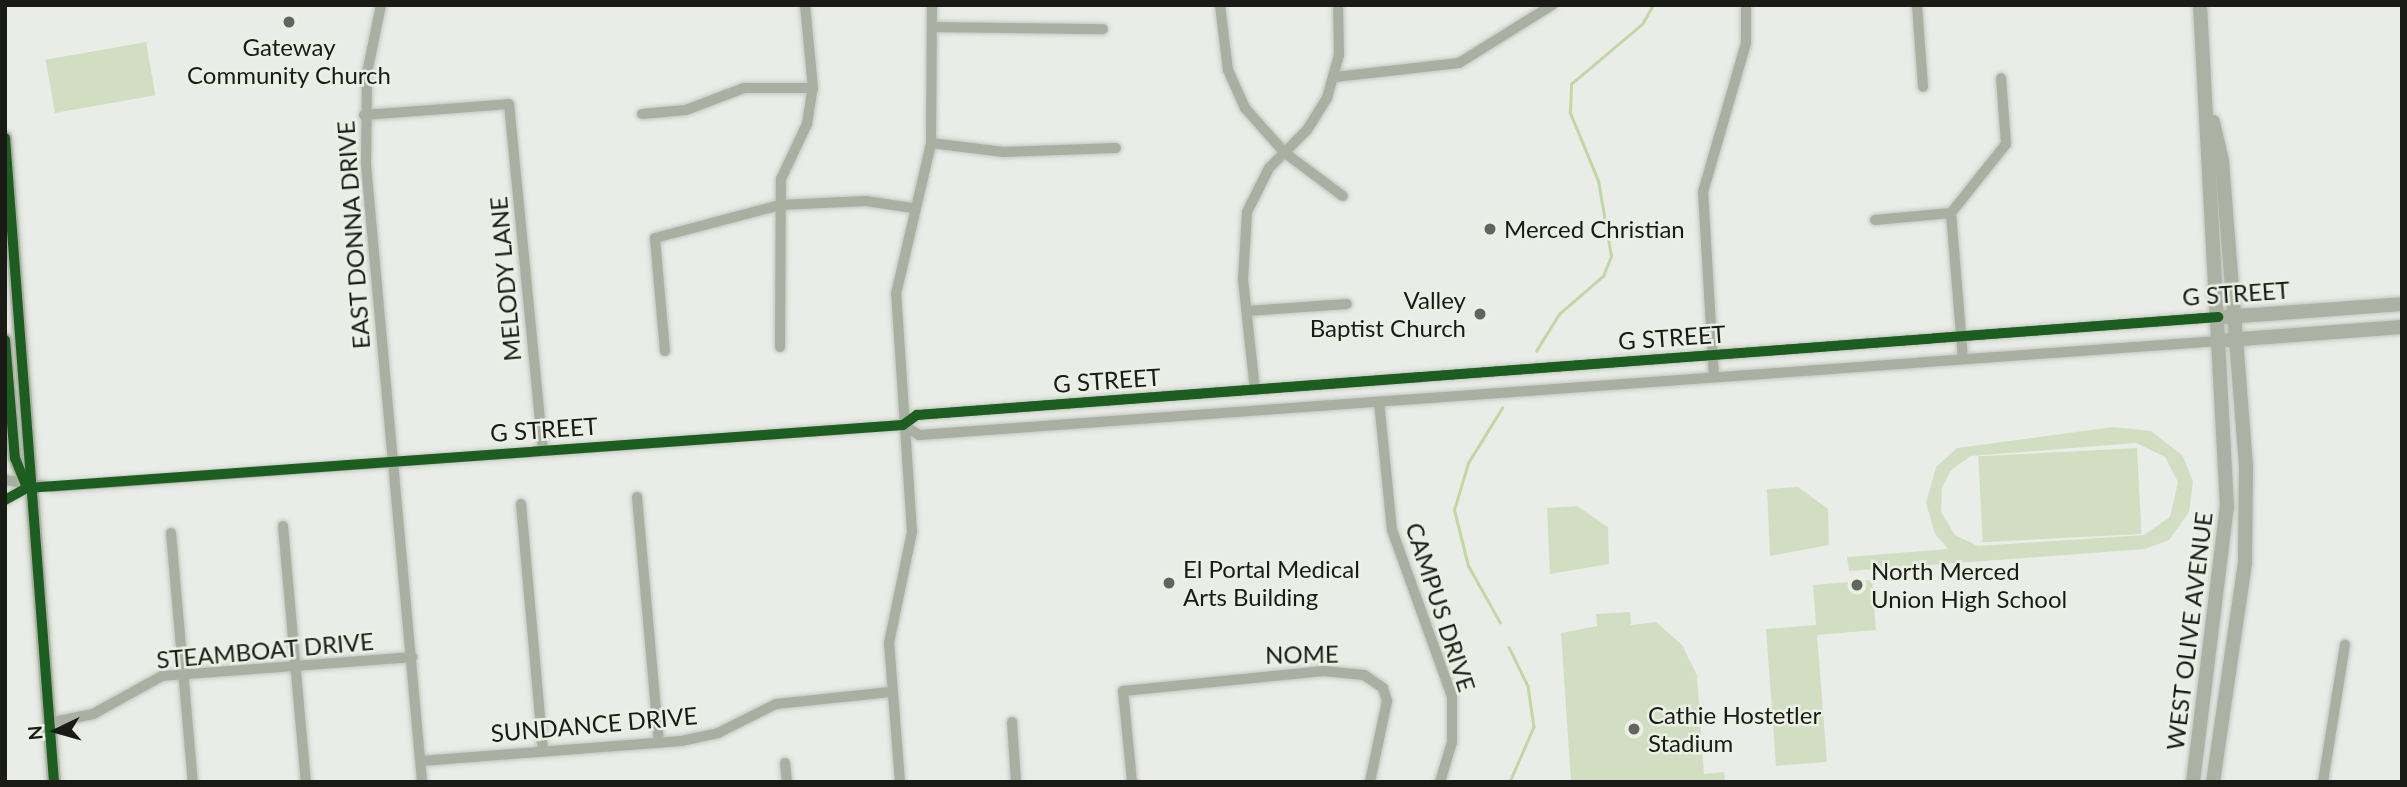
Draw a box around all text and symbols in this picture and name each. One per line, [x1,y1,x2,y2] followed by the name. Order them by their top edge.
[281,14,297,30] marker: Gateway Community Church
[187,33,391,89] place label: Gateway Community Church
[331,119,375,351] street label: EAST DONNA DRIVE
[483,195,527,363] street label: MELODY LANE
[1504,215,1685,243] place label: Merced Christian
[1482,221,1498,237] marker: Merced Christian
[2181,275,2291,311] street label: G STREET
[1310,286,1466,342] place label: Valley Baptist Church
[1472,306,1488,322] marker: Valley Baptist Church
[1617,319,1727,355] street label: G STREET
[1052,362,1162,398] street label: G STREET
[489,411,599,447] street label: G STREET
[2160,509,2218,753] street label: WEST OLIVE AVENUE
[1400,519,1482,695] street label: CAMPUS DRIVE
[1183,555,1360,611] place label: El Portal Medical Arts Building
[1871,557,2067,613] place label: North Merced Union High School
[1161,575,1177,591] marker: El Portal Medical Arts Building
[1849,577,1865,593] marker: North Merced Union High School
[155,626,375,674] street label: STEAMBOAT DRIVE
[1265,639,1339,669] street label: NOME
[21,696,91,766] north arrow
[489,701,699,747] street label: SUNDANCE DRIVE
[1648,701,1821,757] place label: Cathie Hostetler Stadium
[1626,721,1642,737] marker: Cathie Hostetler Stadium
[22,725,47,741] text: N

